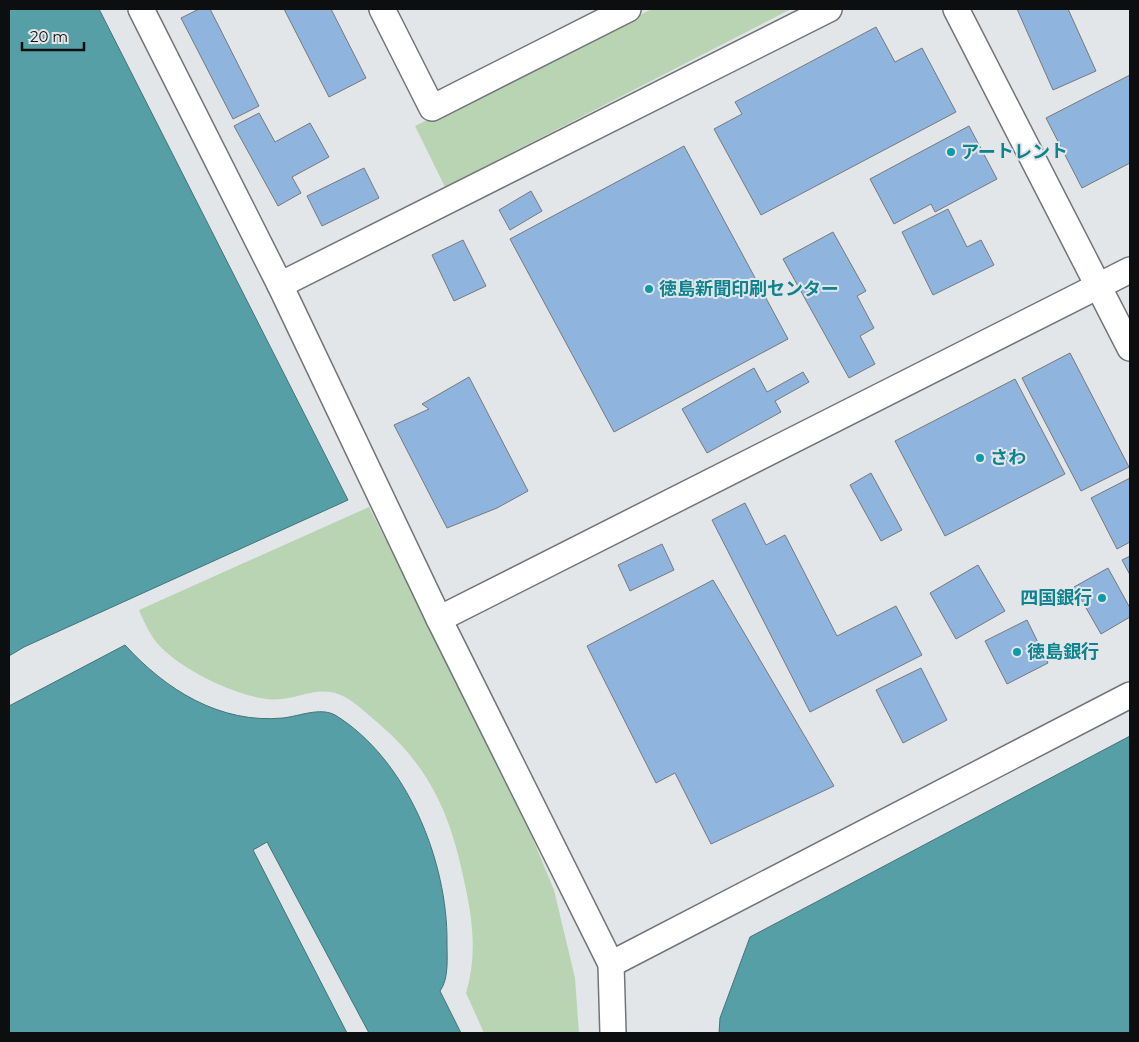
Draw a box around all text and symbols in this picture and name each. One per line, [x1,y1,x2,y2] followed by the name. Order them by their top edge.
[22,20,85,52] scale bar
[30,27,68,46] text: 20 m
[961,141,1068,163] place label: アートレント
[945,146,957,158] marker: アートレント
[659,278,839,300] place label: 徳島新聞印刷センター
[643,283,655,295] marker: 徳島新聞印刷センター
[990,447,1026,469] place label: さわ
[974,452,986,464] marker: さわ
[1020,587,1092,609] place label: 四国銀行
[1096,592,1108,604] marker: 四国銀行
[1027,641,1099,663] place label: 徳島銀行
[1011,646,1023,658] marker: 徳島銀行

